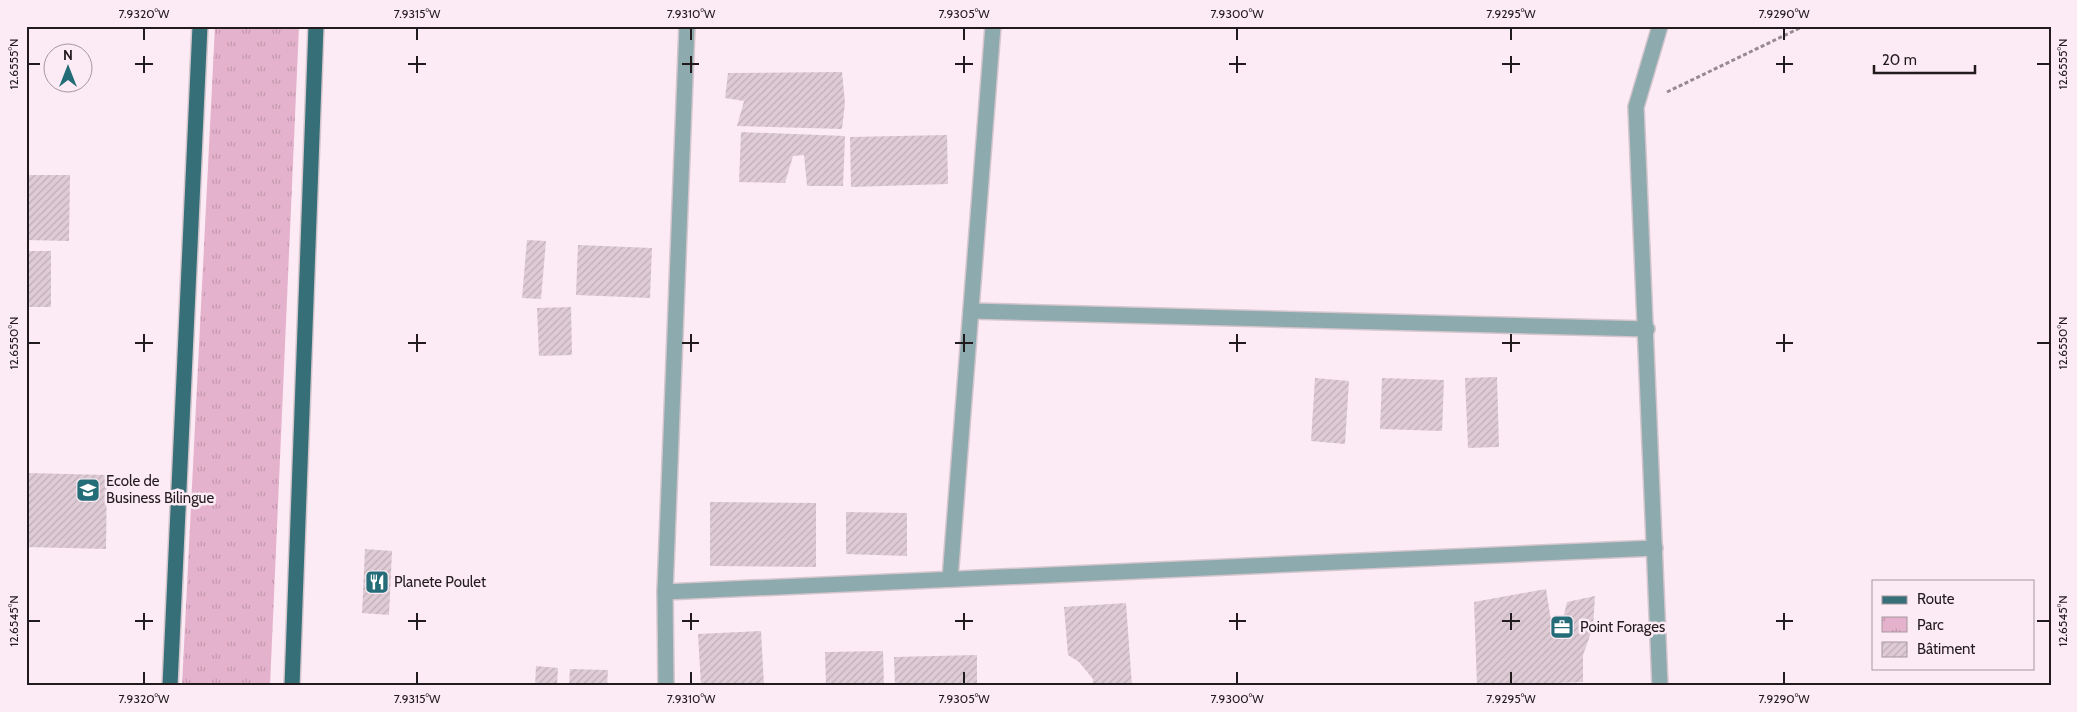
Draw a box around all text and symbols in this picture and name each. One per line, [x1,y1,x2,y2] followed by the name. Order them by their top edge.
[119,6,170,21] text: 7.9320°W
[394,6,441,21] text: 7.9315°W
[667,6,716,21] text: 7.9310°W
[938,6,990,21] text: 7.9305°W
[1211,6,1264,21] text: 7.9300°W
[1486,6,1536,21] text: 7.9295°W
[1758,6,1810,21] text: 7.9290°W
[6,39,21,89] text: 12.6555°N
[2055,39,2070,89] text: 12.6555°N
[42,42,92,92] north arrow
[1874,42,1976,74] scale bar
[63,46,73,64] text: N
[1882,51,1917,69] text: 20 m
[6,317,21,369] text: 12.6550°N
[2055,317,2070,369] text: 12.6550°N
[106,472,214,507] place label: Ecole de Business Bilingue
[75,477,101,503] school or university icon: Ecole de Business Bilingue
[364,569,390,595] restaurant icon: Planete Poulet
[394,573,486,591] place label: Planete Poulet
[1872,580,2034,670] legend
[1917,590,1955,608] text: Route
[6,595,21,647] text: 12.6545°N
[2055,595,2070,647] text: 12.6545°N
[1549,614,1575,640] office icon: Point Forages
[1917,616,1944,634] text: Parc
[1580,618,1665,636] place label: Point Forages
[1917,640,1975,658] text: Bâtiment
[119,691,170,706] text: 7.9320°W
[394,691,441,706] text: 7.9315°W
[667,691,716,706] text: 7.9310°W
[938,691,990,706] text: 7.9305°W
[1211,691,1264,706] text: 7.9300°W
[1486,691,1536,706] text: 7.9295°W
[1758,691,1810,706] text: 7.9290°W

